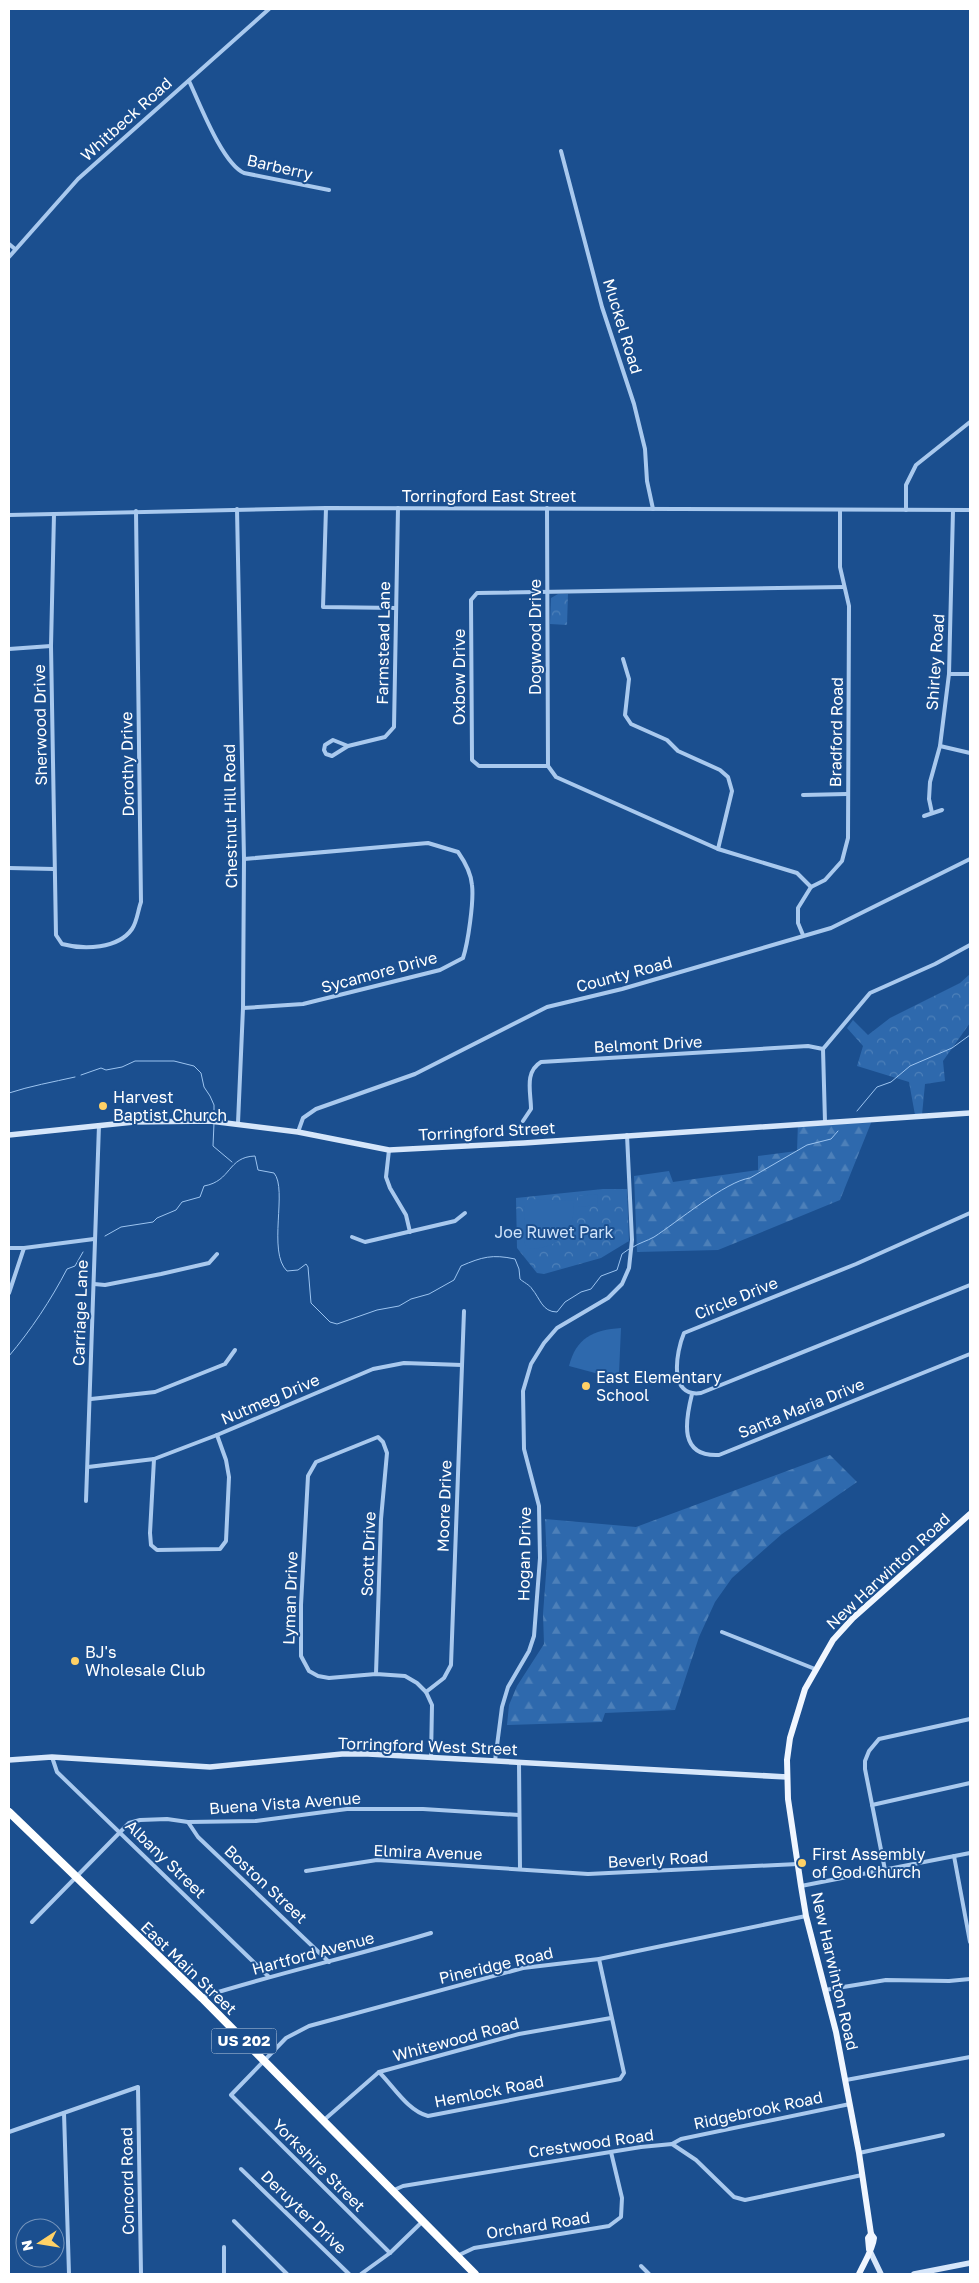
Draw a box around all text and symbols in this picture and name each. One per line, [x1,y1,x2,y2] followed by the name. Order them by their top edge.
[76,73,176,165] street label: Whitbeck Road
[245,150,315,184] street label: Barberry
[599,276,647,376] street label: Muckel Road
[402,486,576,506] street label: Torringford East Street
[525,579,545,695] street label: Dogwood Drive
[372,581,394,705] street label: Farmstead Lane
[922,613,948,711] street label: Shirley Road
[449,629,469,725] street label: Oxbow Drive
[29,664,51,786] street label: Sherwood Drive
[825,677,847,787] street label: Bradford Road
[116,711,138,817] street label: Dorothy Drive
[219,743,241,889] street label: Chestnut Hill Road
[319,947,439,997] street label: Sycamore Drive
[574,952,674,996] street label: County Road
[593,1031,703,1057] street label: Belmont Drive
[113,1087,227,1125] place label: Harvest Baptist Church
[97,1100,109,1112] marker: Harvest Baptist Church
[418,1117,556,1145] street label: Torringford Street
[494,1222,614,1242] park label: Joe Ruwet Park
[68,1260,92,1366] street label: Carriage Lane
[692,1272,780,1324] street label: Circle Drive
[596,1367,722,1405] place label: East Elementary School
[218,1369,322,1429] street label: Nutmeg Drive
[735,1374,867,1442] street label: Santa Maria Drive
[580,1380,592,1392] marker: East Elementary School
[432,1460,456,1552] street label: Moore Drive
[513,1507,535,1601] street label: Hogan Drive
[822,1508,954,1634] street label: New Harwinton Road
[357,1511,379,1597] street label: Scott Drive
[278,1551,302,1645] street label: Lyman Drive
[85,1642,205,1680] place label: BJ's Wholesale Club
[69,1655,81,1667] marker: BJ's Wholesale Club
[338,1733,518,1759] street label: Torringford West Street
[209,1788,361,1818] street label: Buena Vista Avenue
[122,1816,210,1902] street label: Albany Street
[373,1840,483,1864] street label: Elmira Avenue
[220,1841,312,1927] street label: Boston Street
[812,1844,926,1882] place label: First Assembly of God Church
[607,1846,709,1872] street label: Beverly Road
[796,1857,808,1869] marker: First Assembly of God Church
[807,1890,863,2052] street label: New Harwinton Road
[137,1917,241,2019] street label: East Main Street
[250,1927,376,1979] street label: Hartford Avenue
[437,1942,555,1988] street label: Pineridge Road
[391,2013,521,2065] street label: Whitewood Road
[212,2028,276,2054] road number: US 202
[433,2071,545,2111] street label: Hemlock Road
[692,2087,824,2133] street label: Ridgebrook Road
[268,2114,370,2216] street label: Yorkshire Street
[527,2124,655,2162] street label: Crestwood Road
[116,2127,138,2235] street label: Concord Road
[257,2166,351,2258] street label: Deruyter Drive
[485,2207,591,2243] street label: Orchard Road
[15,2218,65,2268] north arrow
[17,2239,36,2253] text: N

